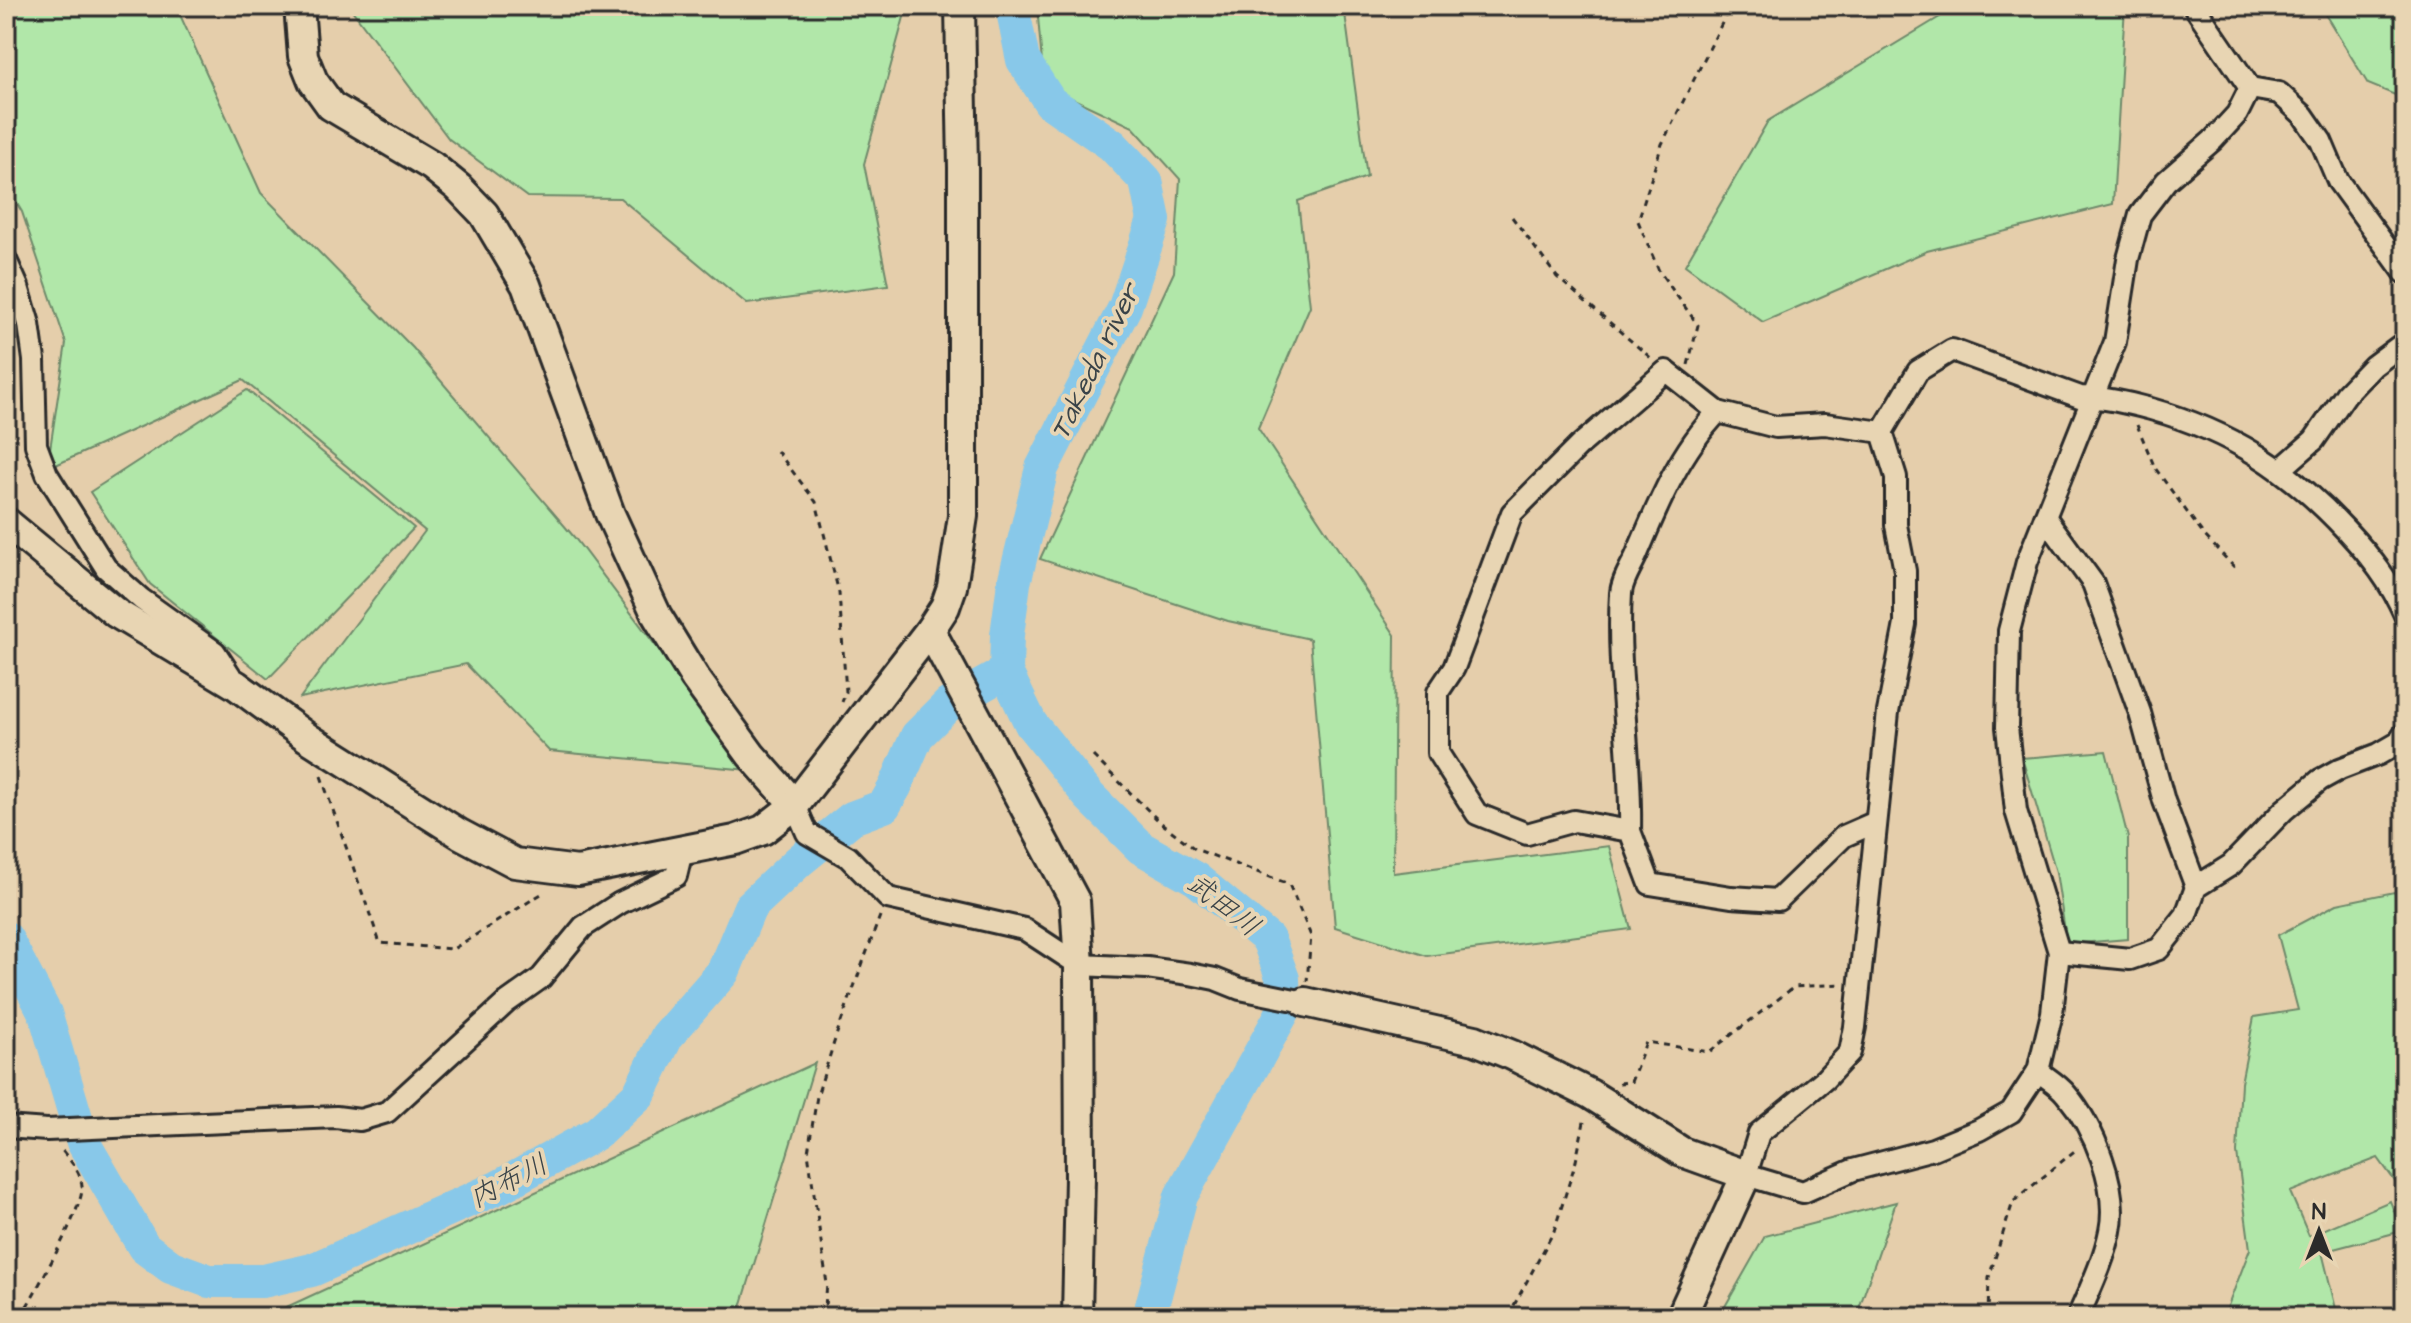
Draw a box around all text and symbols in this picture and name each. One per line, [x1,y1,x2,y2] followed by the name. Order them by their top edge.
[1041,275,1151,446] water label: Takeda river
[1178,864,1268,946] water label: 武田川
[462,1145,555,1218] water label: 内布川
[2279,1191,2359,1271] north arrow
[2312,1197,2326,1228] text: N

